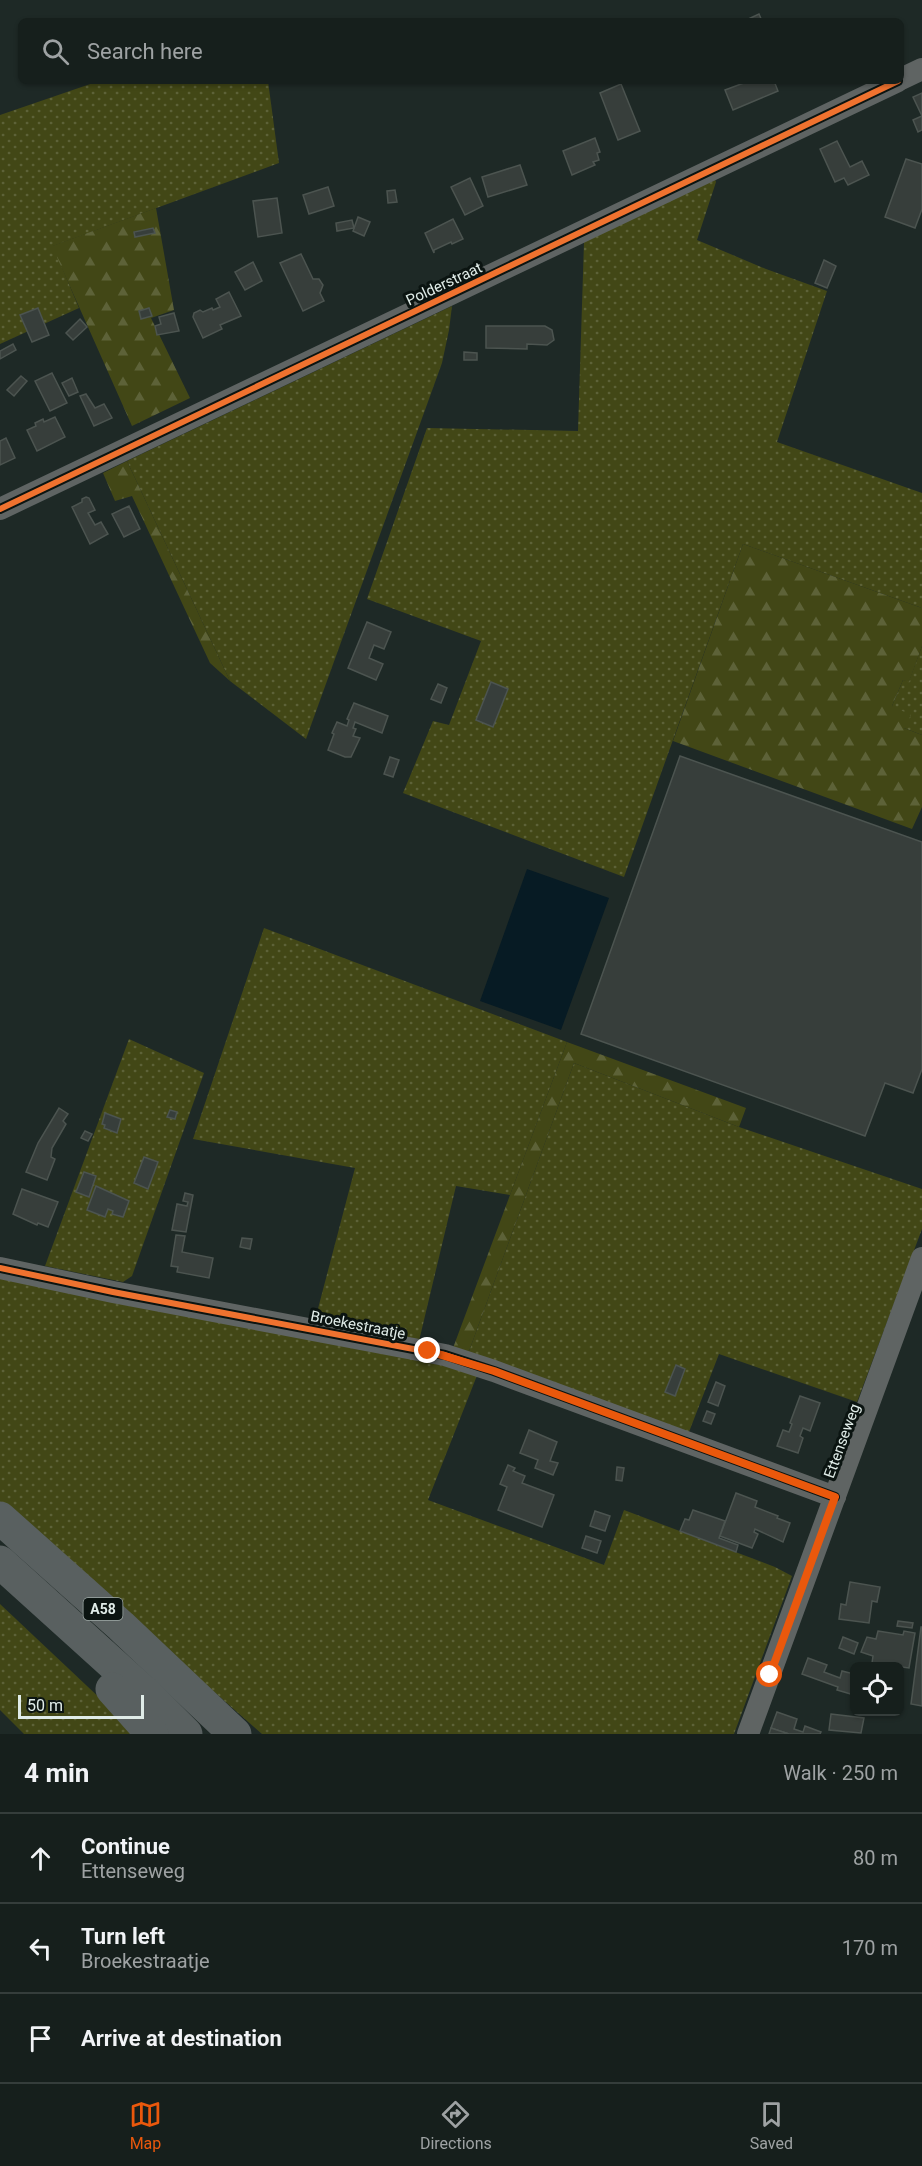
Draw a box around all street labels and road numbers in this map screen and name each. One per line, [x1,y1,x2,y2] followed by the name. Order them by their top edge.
[403,259,485,309] street label: Polderstraat
[309,1307,407,1343] street label: Broekestraatje
[820,1401,864,1481] street label: Ettenseweg
[84,1598,122,1620] road number: A58

